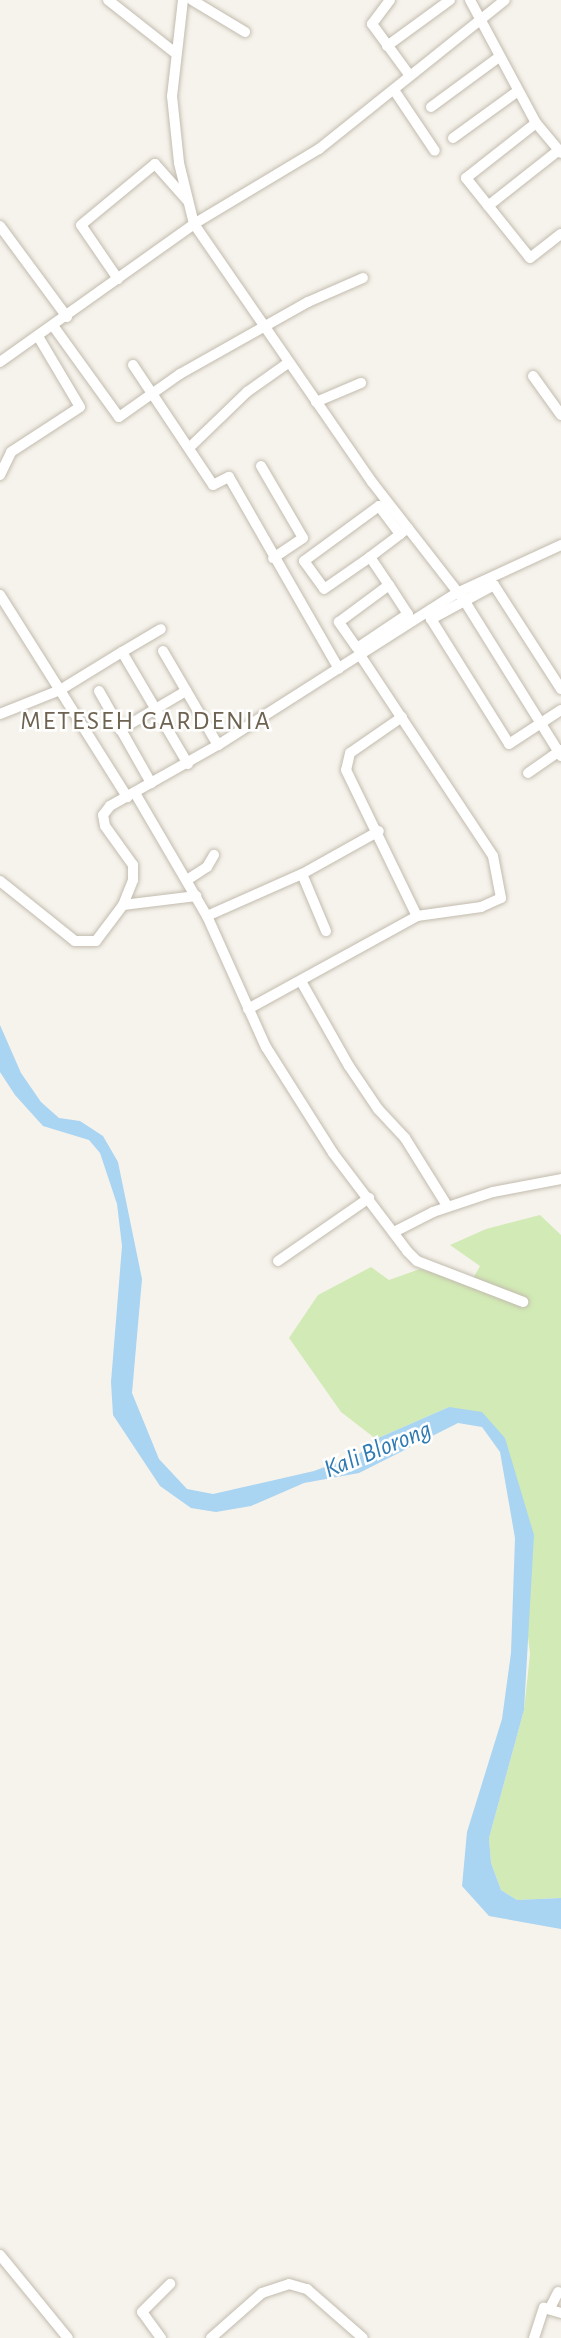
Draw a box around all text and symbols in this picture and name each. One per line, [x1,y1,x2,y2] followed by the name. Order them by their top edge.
[22,706,270,738] district label: METESEH GARDENIA
[320,1414,436,1486] water label: Kali Blorong

